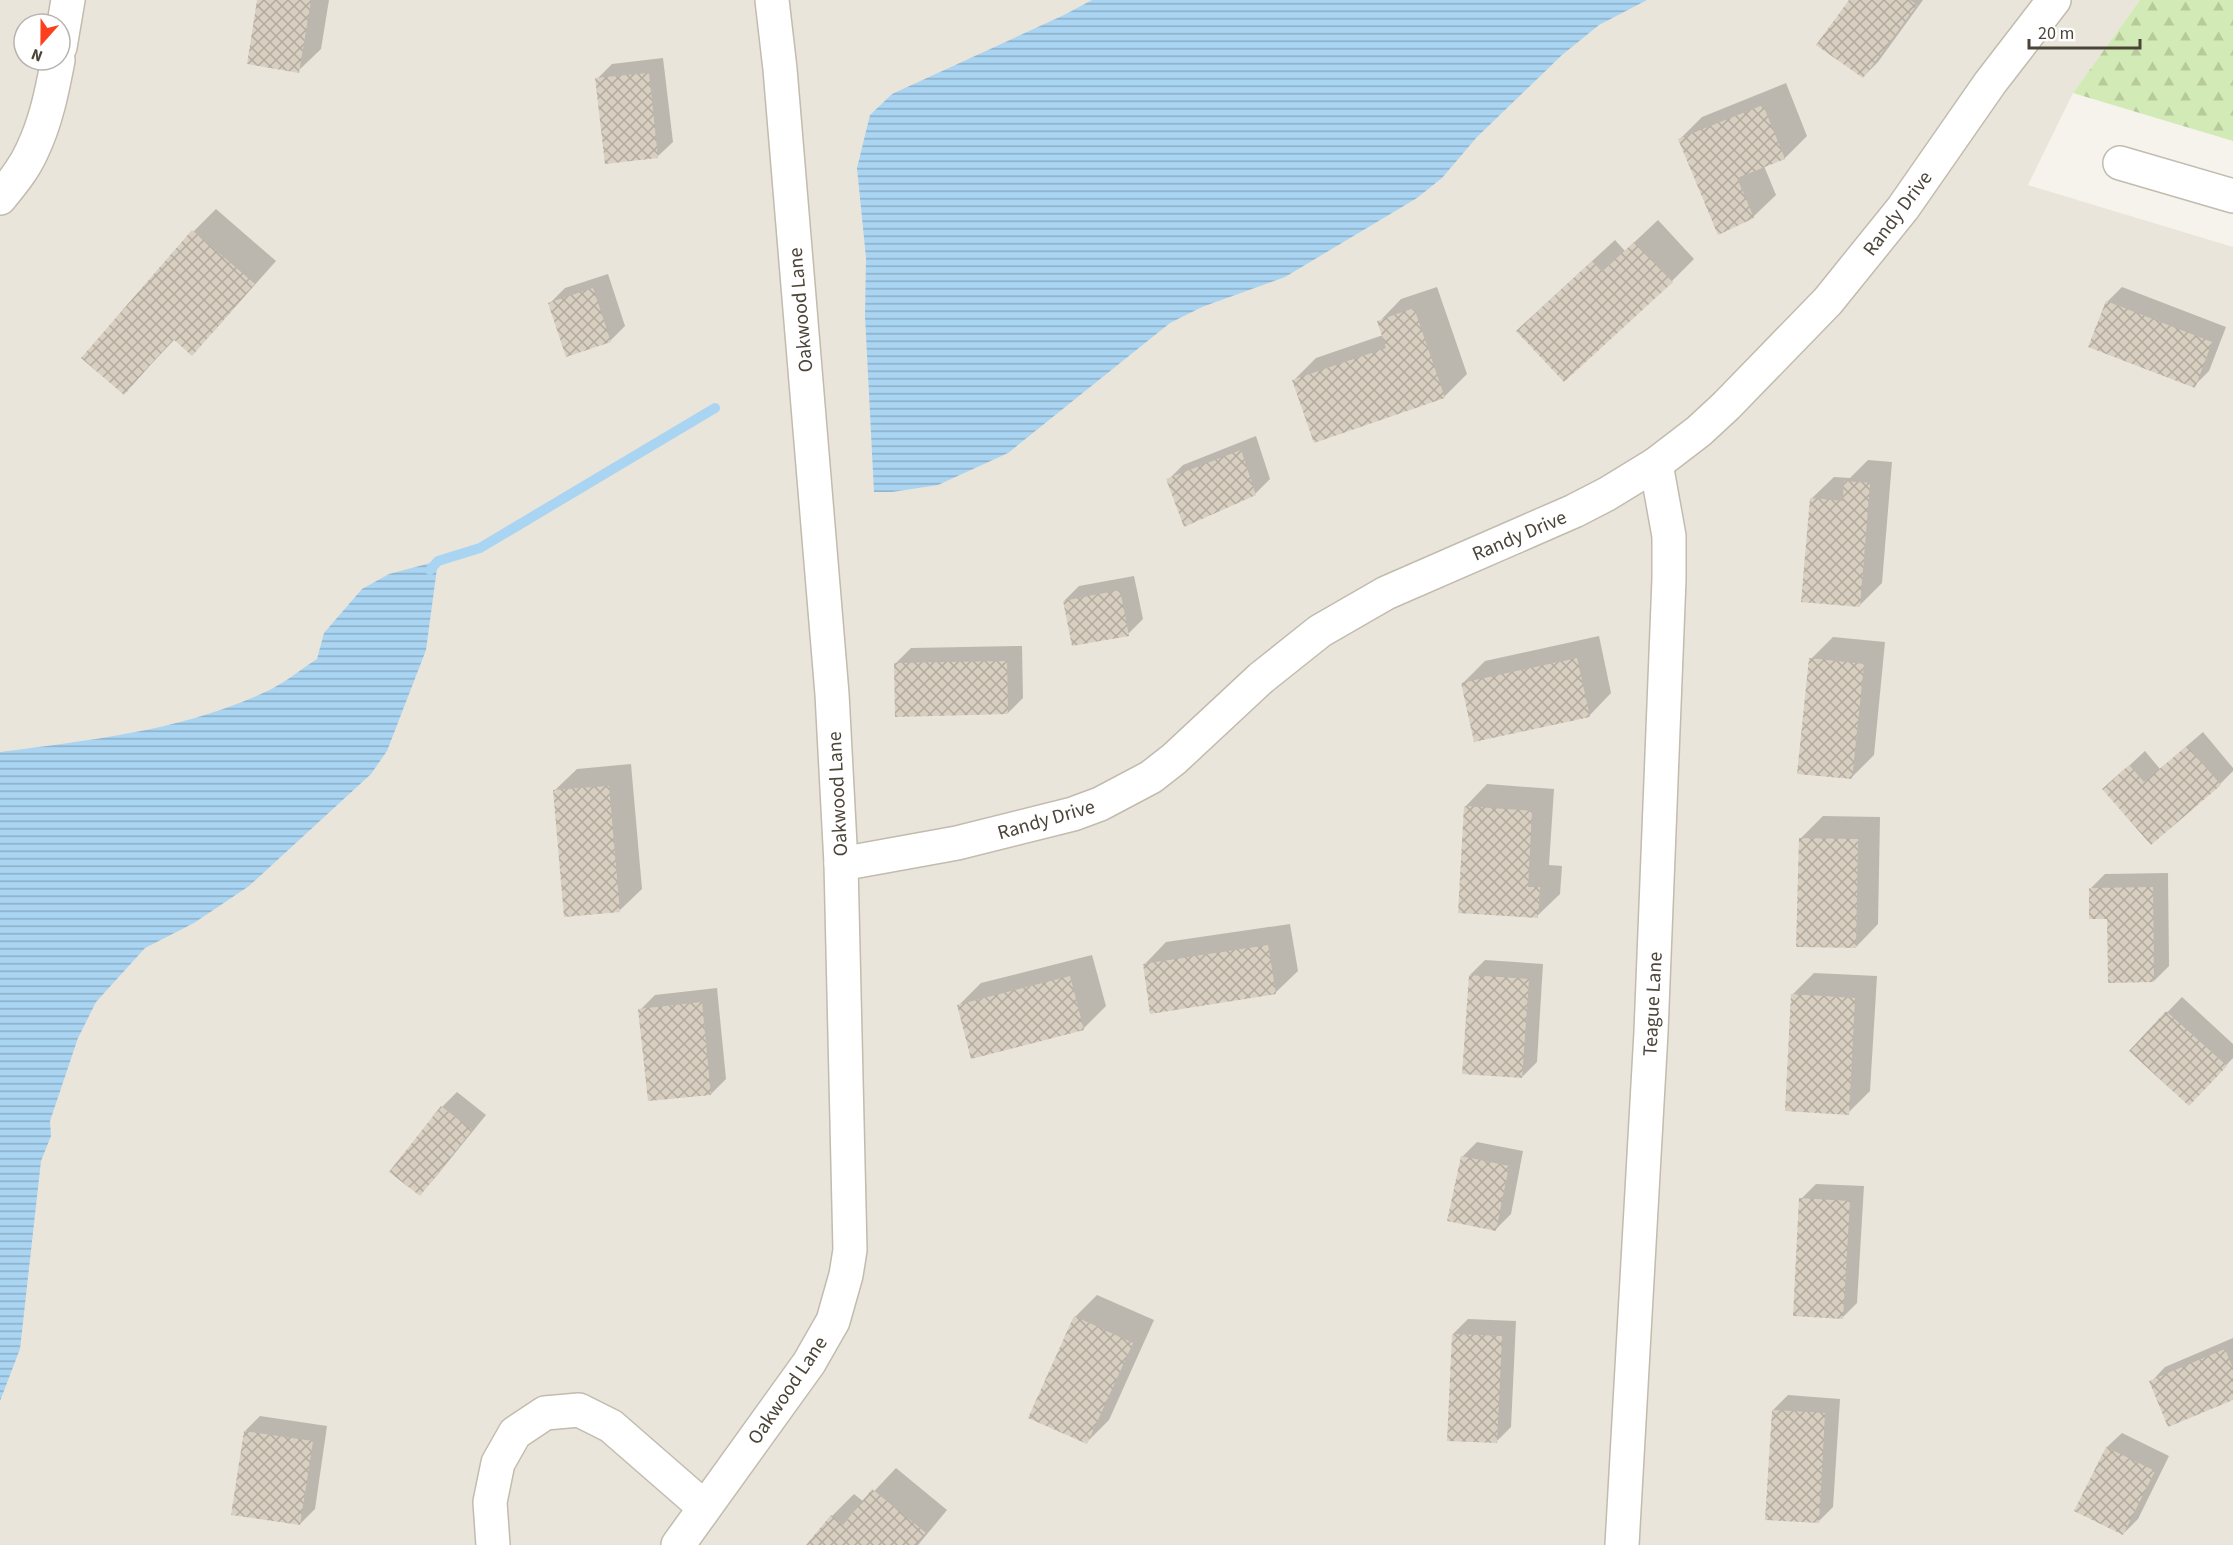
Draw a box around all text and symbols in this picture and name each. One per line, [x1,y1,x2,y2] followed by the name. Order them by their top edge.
[12,12,72,72] north arrow
[2029,12,2140,50] scale bar
[2038,21,2074,46] text: 20 m
[28,43,46,67] text: N
[1856,165,1939,262] street label: Randy Drive
[782,246,820,373] street label: Oakwood Lane
[1468,503,1571,568] street label: Randy Drive
[821,731,855,857] street label: Oakwood Lane
[994,793,1098,847] street label: Randy Drive
[1636,951,1670,1057] street label: Teague Lane
[741,1331,834,1450] street label: Oakwood Lane

